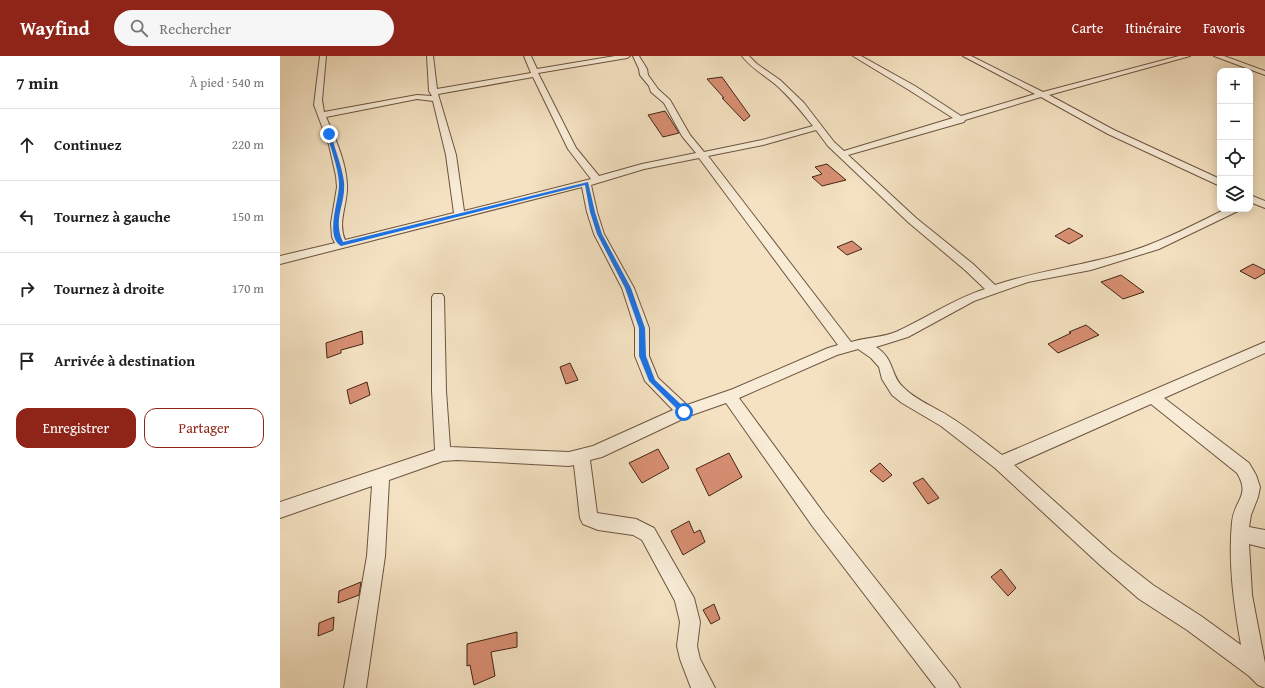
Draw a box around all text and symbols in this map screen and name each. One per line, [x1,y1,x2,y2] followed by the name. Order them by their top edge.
[114,10,394,46] search box
[20,14,90,42] text: Wayfind
[128,17,150,39] icon: search
[160,18,231,39] text: Rechercher
[1072,18,1103,38] text: Carte
[1125,18,1181,38] text: Itinéraire
[1203,18,1245,38] text: Favoris
[1217,68,1253,212] map controls
[1217,68,1253,104] button: +
[16,70,58,95] text: 7 min
[189,73,264,92] text: À pied · 540 m
[1217,104,1253,140] button: −
[320,125,338,143] route end
[16,134,38,156] icon: ahead
[54,134,122,155] text: Continuez
[232,135,264,154] text: 220 m
[1217,140,1253,176] button: locate
[1217,176,1253,212] button: layers
[16,206,38,228] icon: left
[54,206,171,227] text: Tournez à gauche
[232,207,264,226] text: 150 m
[16,278,38,300] icon: right
[54,278,164,299] text: Tournez à droite
[232,279,264,298] text: 170 m
[16,350,38,372] icon: arrive
[54,350,195,371] text: Arrivée à destination
[675,403,693,421] route start
[16,408,136,448] button: Enregistrer
[144,408,264,448] button: Partager

